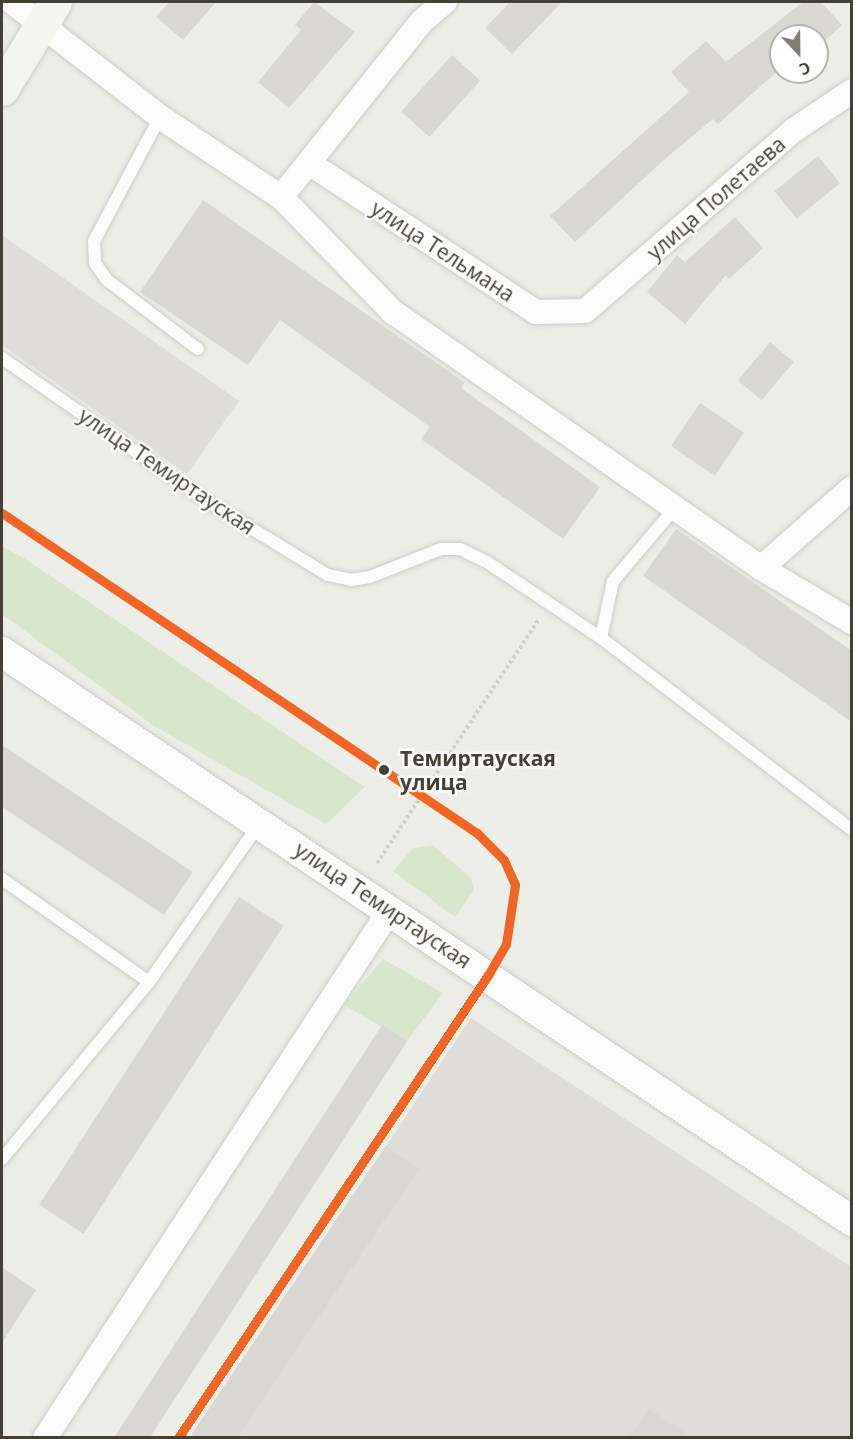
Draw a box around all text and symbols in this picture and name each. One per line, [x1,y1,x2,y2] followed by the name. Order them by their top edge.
[769,24,829,84] north arrow
[796,57,814,81] text: С
[642,131,790,265] street label: улица Полетаева
[367,195,519,307] street label: улица Тельмана
[74,403,260,539] street label: улица Темиртауская
[400,745,556,795] place label: Темиртауская улица
[373,759,395,781] marker: Темиртауская улица
[290,837,476,973] street label: улица Темиртауская

